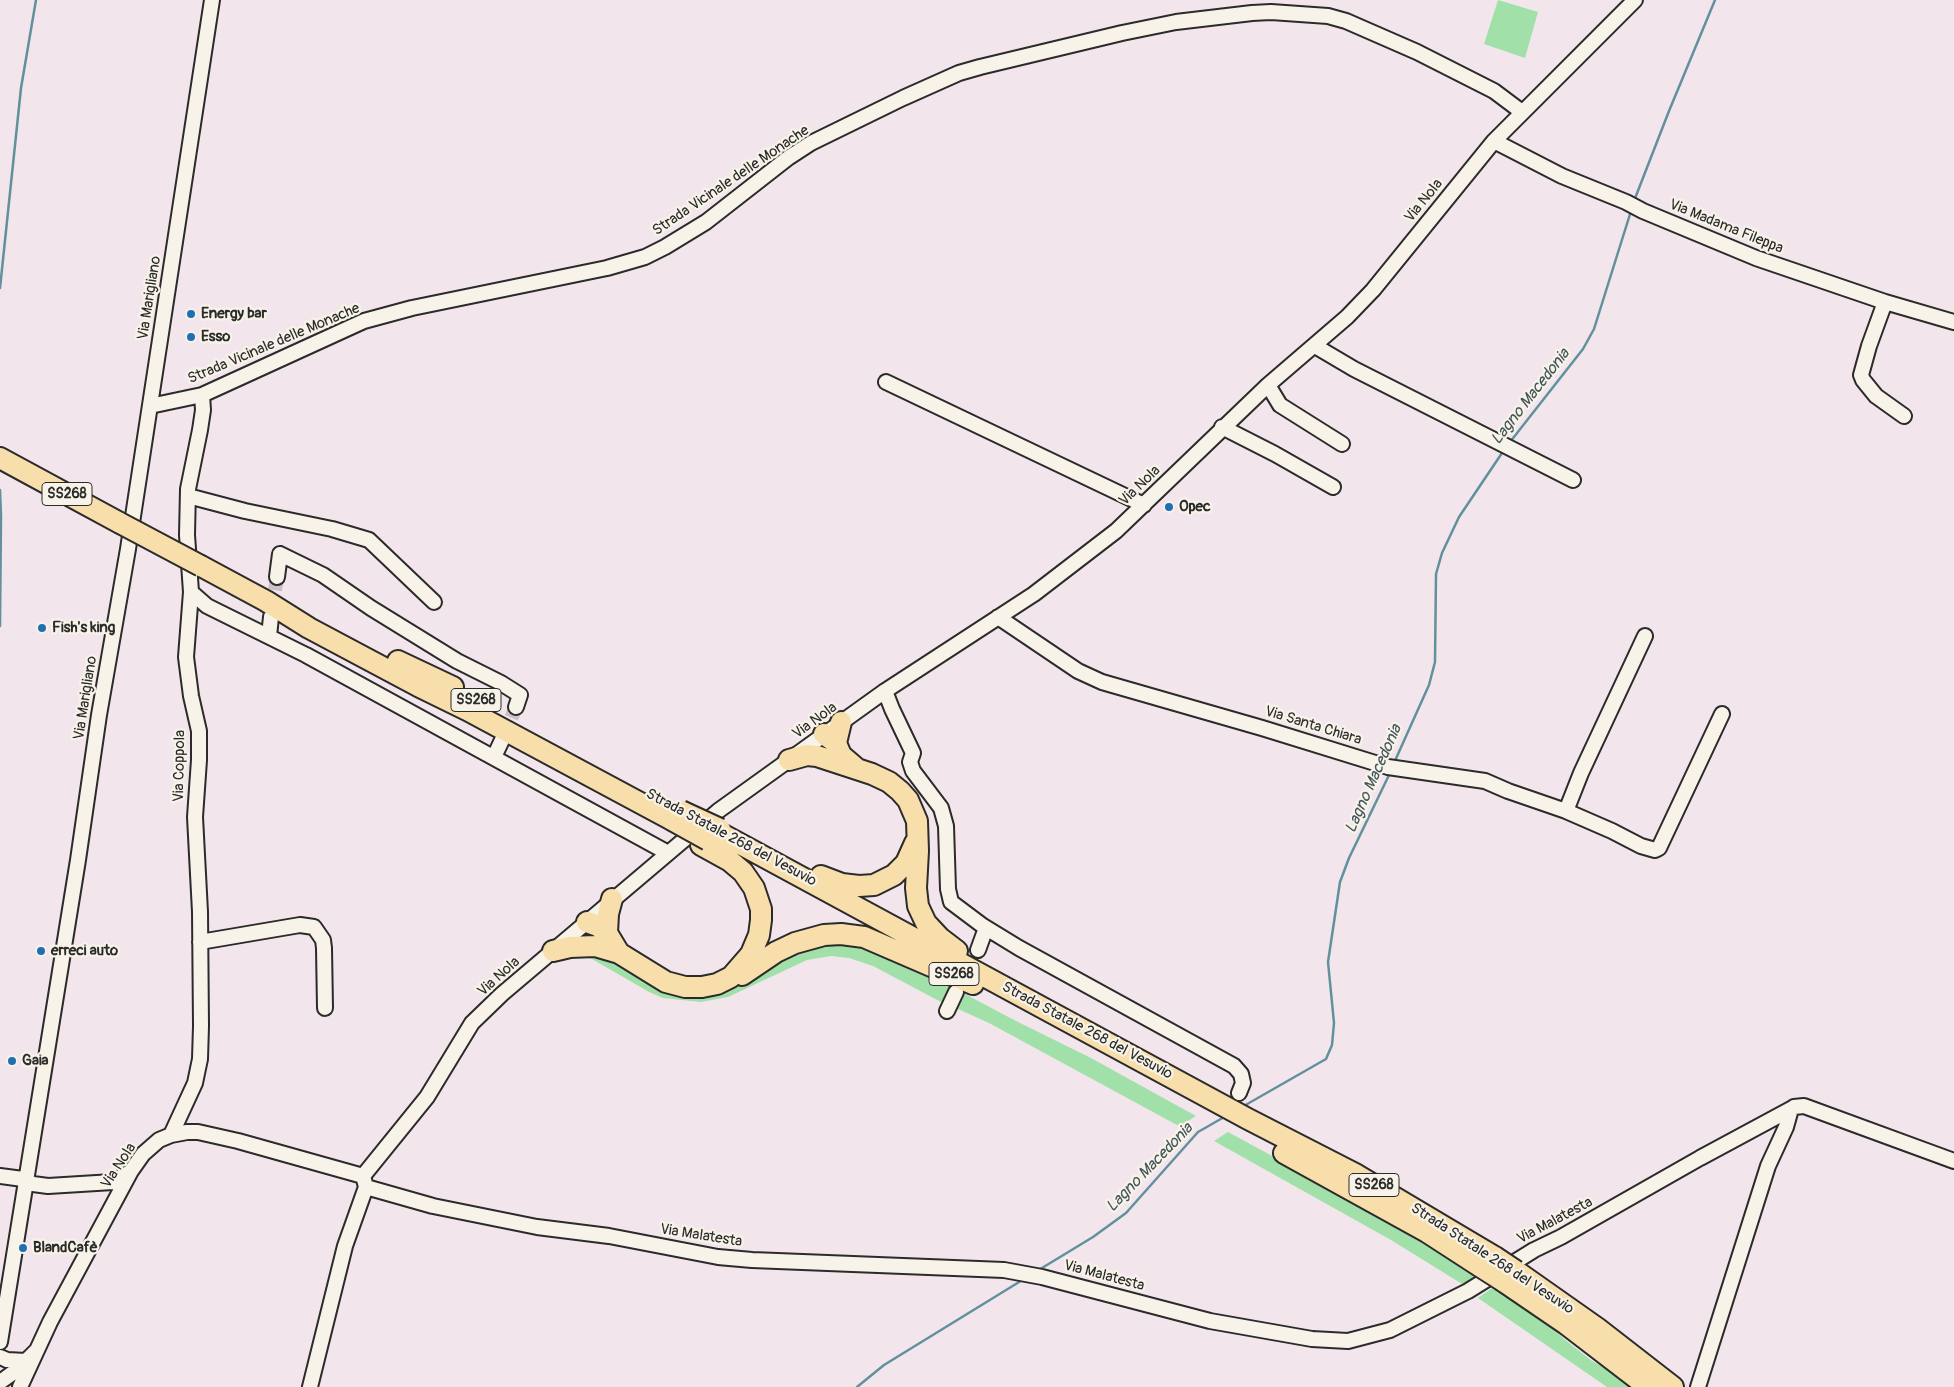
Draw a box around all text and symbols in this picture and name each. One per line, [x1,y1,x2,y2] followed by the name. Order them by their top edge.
[649,122,813,240] street label: Strada Vicinale delle Monache
[1401,176,1447,226] street label: Via Nola
[1666,196,1786,258] street label: Via Madama Fileppa
[134,255,166,341] street label: Via Marigliano
[185,300,363,388] street label: Strada Vicinale delle Monache
[201,305,267,323] place label: Energy bar
[185,308,197,320] marker: Energy bar
[201,328,230,346] place label: Esso
[185,331,197,343] marker: Esso
[1488,345,1574,449] water label: Lagno Macedonia
[1116,462,1164,510] street label: Via Nola
[42,482,92,506] road number: SS268
[1179,498,1211,516] place label: Opec
[1163,501,1175,513] marker: Opec
[52,619,115,637] place label: Fish's king
[36,622,48,634] marker: Fish's king
[70,655,102,741] street label: Via Marigliano
[451,688,501,712] road number: SS268
[789,699,841,743] street label: Via Nola
[1262,703,1364,749] street label: Via Santa Chiara
[1342,722,1406,836] water label: Lagno Macedonia
[170,730,190,802] street label: Via Coppola
[643,785,819,891] street label: Strada Statale 268 del Vesuvio
[51,942,118,960] place label: erreci auto
[35,945,47,957] marker: erreci auto
[474,953,524,1001] street label: Via Nola
[929,962,979,986] road number: SS268
[999,978,1175,1084] street label: Strada Statale 268 del Vesuvio
[22,1052,49,1070] place label: Gaia
[6,1055,18,1067] marker: Gaia
[1103,1120,1197,1216] water label: Lagno Macedonia
[98,1140,140,1192] street label: Via Nola
[1349,1174,1399,1196] road number: SS268
[1514,1194,1596,1248] street label: Via Malatesta
[1407,1200,1577,1318] street label: Strada Statale 268 del Vesuvio
[659,1221,743,1251] street label: Via Malatesta
[33,1239,98,1257] place label: BlandCafè
[17,1242,29,1254] marker: BlandCafè
[1062,1257,1146,1295] street label: Via Malatesta

